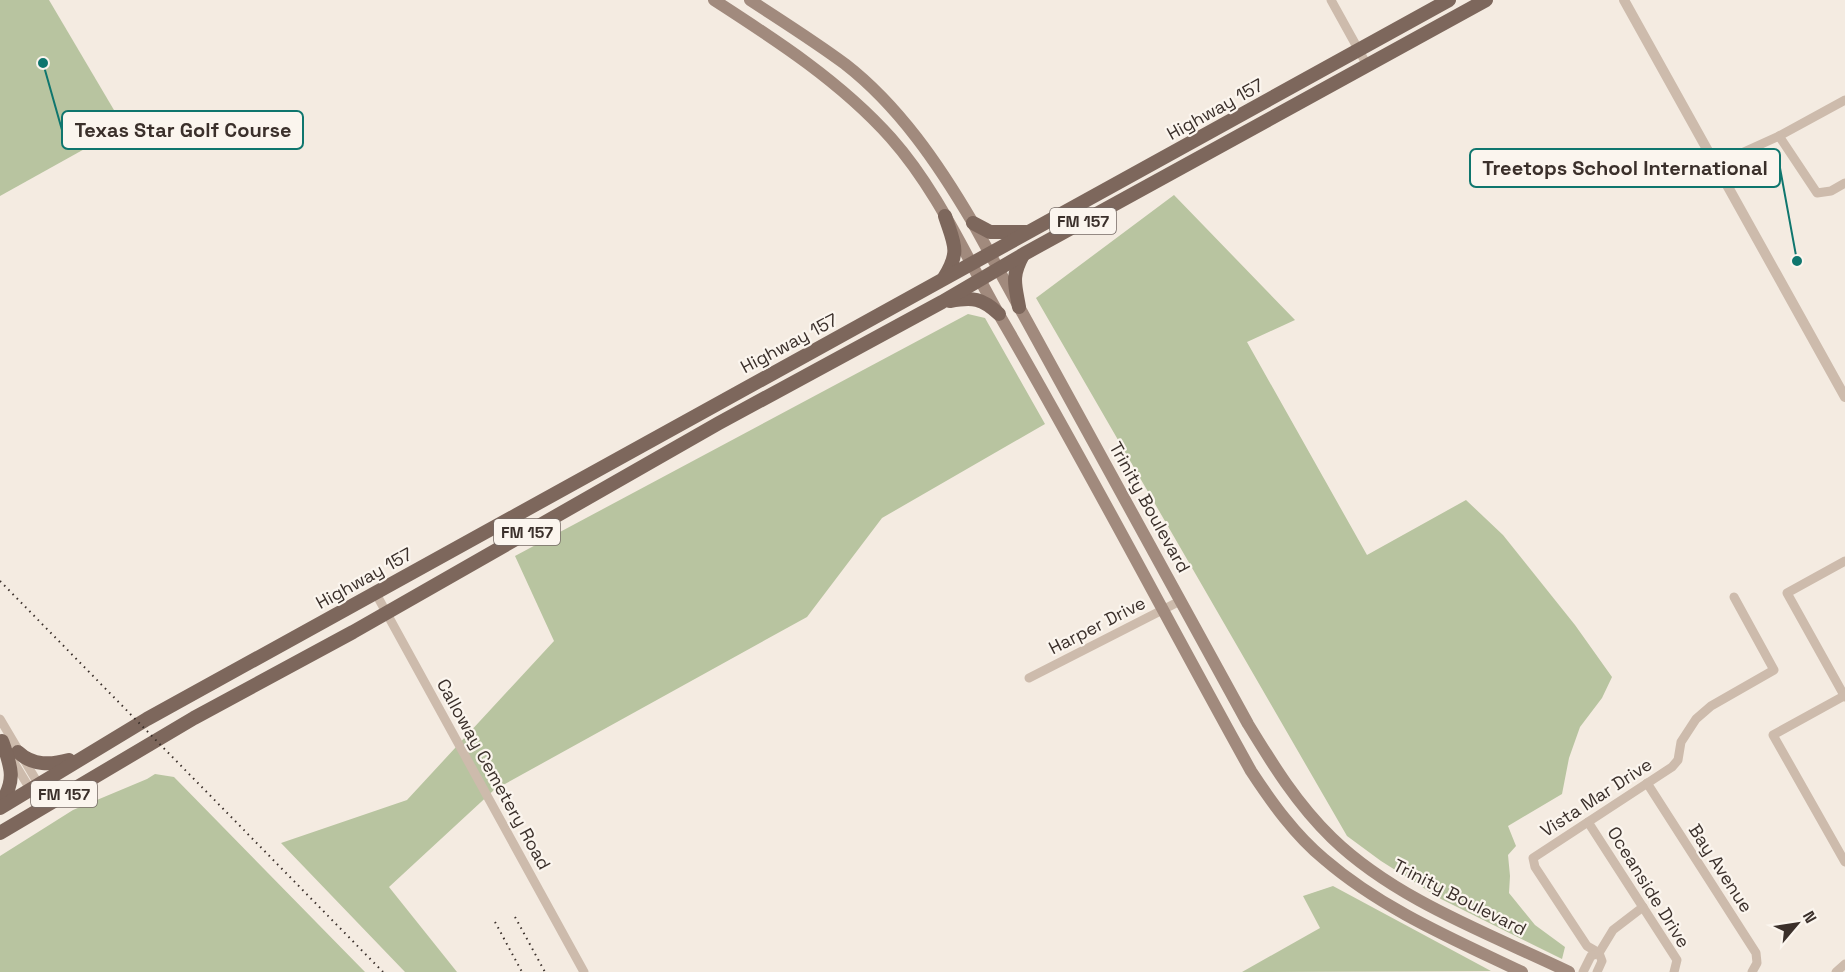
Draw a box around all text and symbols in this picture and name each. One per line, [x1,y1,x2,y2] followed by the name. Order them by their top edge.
[1163,73,1267,145] street label: Highway 157
[62,111,303,149] callout: Texas Star Golf Course
[74,117,292,143] text: Texas Star Golf Course
[1470,149,1780,187] callout: Treetops School International
[1482,155,1768,181] text: Treetops School International
[1050,208,1116,234] road number: FM 157
[736,308,842,378] street label: Highway 157
[1104,437,1196,577] street label: Trinity Boulevard
[494,519,560,545] road number: FM 157
[312,542,416,614] street label: Highway 157
[1045,591,1149,659] street label: Harper Drive
[432,674,556,874] street label: Calloway Cemetery Road
[1536,752,1656,842] street label: Vista Mar Drive
[31,781,97,807] road number: FM 157
[1684,819,1758,917] street label: Bay Avenue
[1602,822,1696,952] street label: Oceanside Drive
[1390,854,1530,940] street label: Trinity Boulevard
[1767,894,1827,954] north arrow
[1798,907,1821,927] text: N

